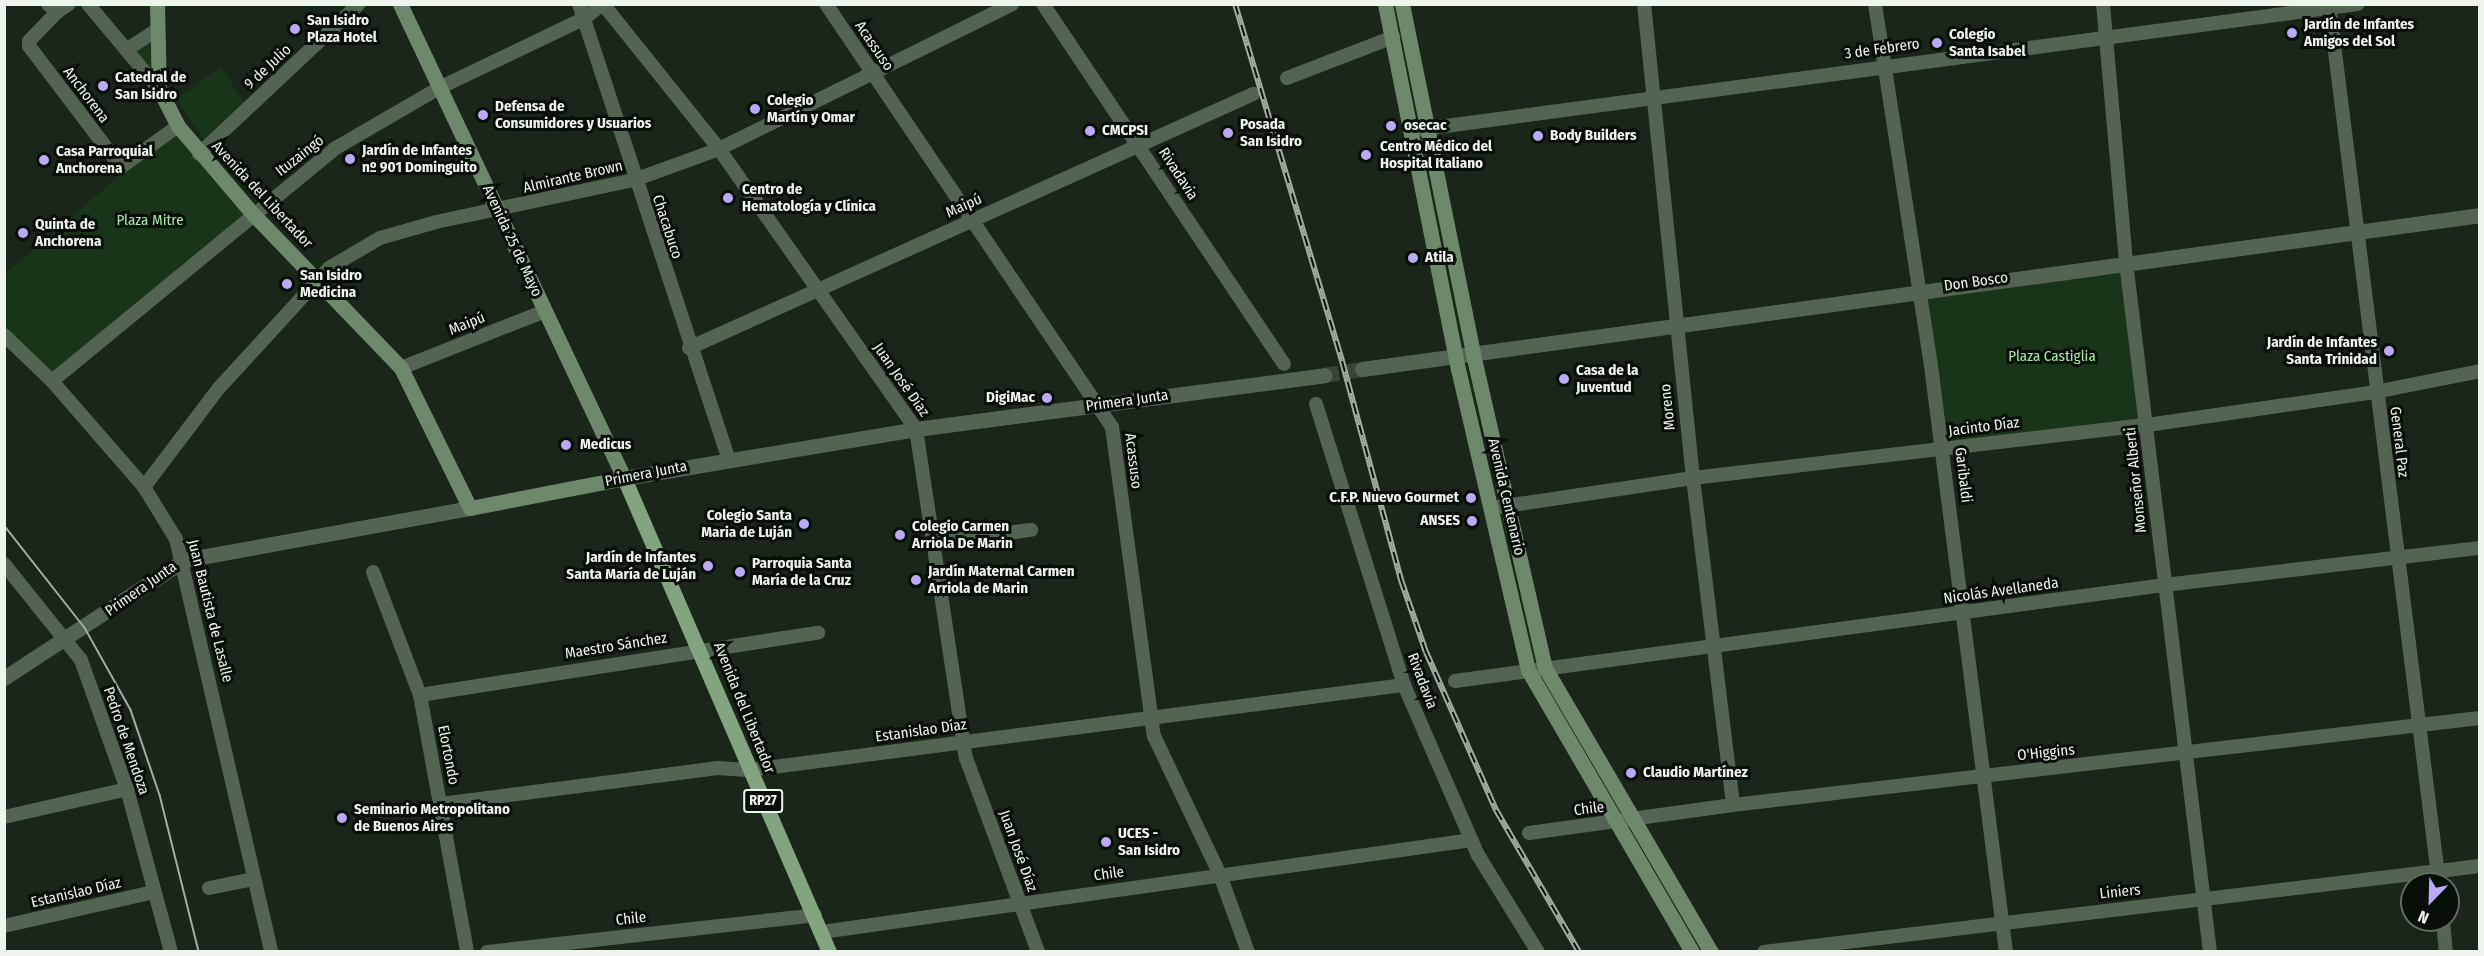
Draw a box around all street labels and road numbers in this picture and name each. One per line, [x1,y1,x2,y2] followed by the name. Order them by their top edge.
[851,18,897,74] street label: Acassuso
[1843,35,1921,63] street label: 3 de Febrero
[241,41,295,93] street label: 9 de Julio
[59,63,113,127] street label: Anchorena
[272,132,328,180] street label: Ituzaingó
[208,138,316,252] street label: Avenida del Libertador
[1154,144,1202,204] street label: Rivadavia
[522,157,624,197] street label: Almirante Brown
[478,182,546,300] street label: Avenida 25 de Mayo
[943,190,985,222] street label: Maipú
[648,193,686,261] street label: Chacabuco
[1943,269,2009,295] street label: Don Bosco
[446,309,488,339] street label: Maipú
[869,340,933,420] street label: Juan José Díaz
[1657,383,1679,431] street label: Moreno
[1085,386,1169,416] street label: Primera Junta
[2386,406,2412,478] street label: General Paz
[1947,414,2021,440] street label: Jacinto Díaz
[2122,426,2150,534] street label: Monseñor Alberti
[1121,432,1145,490] street label: Acassuso
[1484,437,1528,557] street label: Avenida Centenario
[1951,446,1975,504] street label: Garibaldi
[603,457,689,491] street label: Primera Junta
[184,538,236,684] street label: Juan Bautista de Lasalle
[102,558,180,620] street label: Primera Junta
[1942,574,2060,608] street label: Nicolás Avellaneda
[564,629,668,663] street label: Maestro Sánchez
[709,640,779,776] street label: Avenida del Libertador
[1403,650,1441,712] street label: Rivadavia
[99,685,153,797] street label: Pedro de Mendoza
[874,716,968,746] street label: Estanislao Díaz
[433,724,463,786] street label: Elortondo
[2016,741,2076,765] street label: O'Higgins
[742,790,784,812] road number: RP27
[1573,798,1605,820] street label: Chile
[995,808,1041,894] street label: Juan José Díaz
[1093,863,1125,885] street label: Chile
[29,874,123,912] street label: Estanislao Díaz
[2099,881,2141,903] street label: Liniers
[615,908,647,930] street label: Chile

